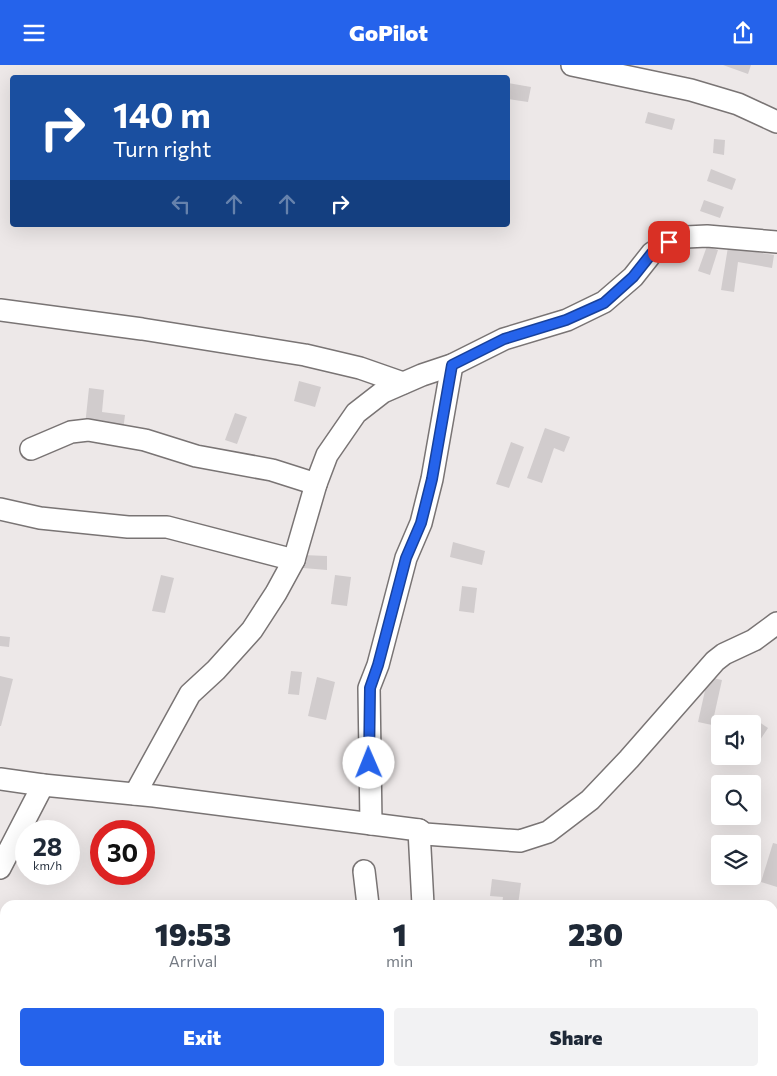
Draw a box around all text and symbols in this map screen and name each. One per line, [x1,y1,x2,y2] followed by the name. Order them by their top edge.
[20,19,48,47] icon: menu
[349,19,428,46] text: GoPilot
[729,19,757,47] icon: share
[113,92,211,135] text: 140 m
[30,95,95,160] icon: right
[113,135,211,162] text: Turn right
[167,190,195,218] icon: left
[220,190,248,218] icon: ahead
[273,190,301,218] icon: ahead
[326,190,354,218] icon: right
[648,221,690,263] pin
[655,228,683,256] icon: arrive
[711,715,761,885] map controls
[711,715,761,765] button: sound
[342,736,394,788] position arrow
[711,775,761,825] button: search
[90,820,155,885] speed limit sign: 30
[33,831,62,861] text: 28
[711,835,761,885] button: layers
[33,858,62,872] text: km/h
[155,915,231,952] text: 19:53
[393,915,407,952] text: 1
[568,915,623,952] text: 230
[169,951,217,970] text: Arrival
[386,951,413,970] text: min
[589,951,603,970] text: m
[20,1008,384,1066] button: Exit
[394,1008,758,1066] button: Share

